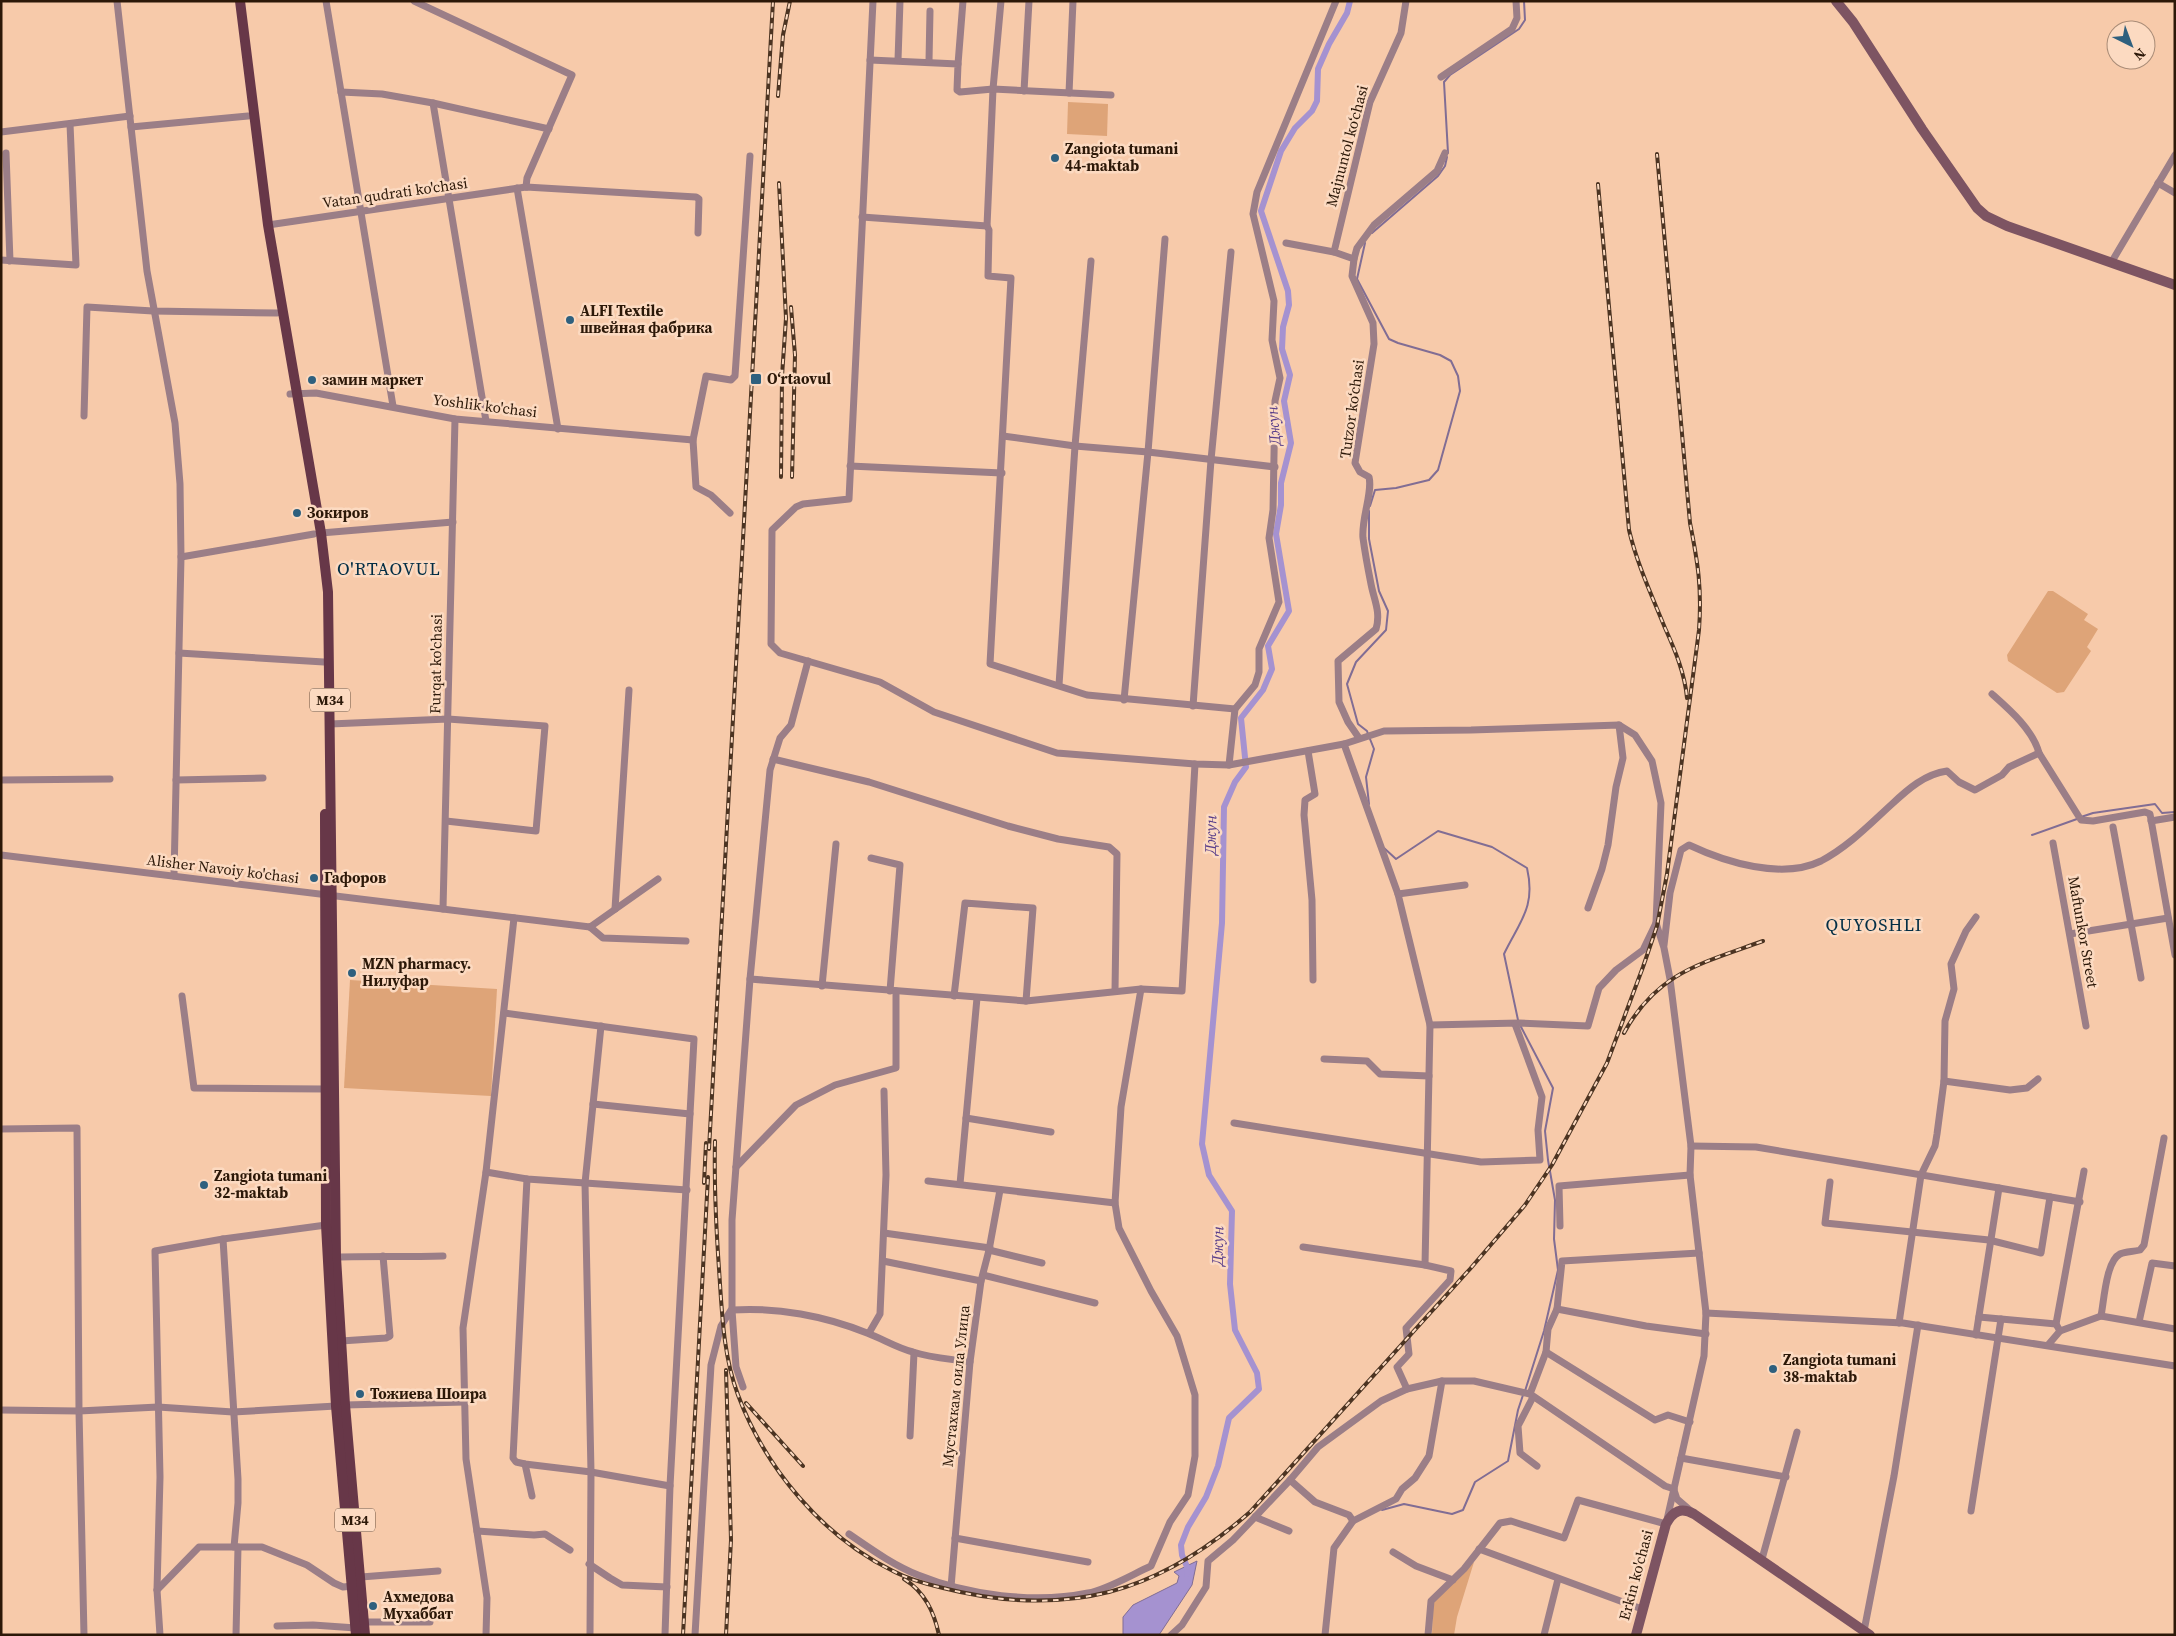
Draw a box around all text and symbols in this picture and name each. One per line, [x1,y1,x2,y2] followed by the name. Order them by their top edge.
[2106,20,2156,70] north arrow
[2129,44,2150,66] text: N
[1320,83,1373,209] street label: Majnuntol ko‘chasi
[1065,138,1179,176] place label: Zangiota tumani 44-maktab
[1049,152,1061,164] marker: Zangiota tumani 44-maktab
[321,172,469,213] street label: Vatan qudrati ko'chasi
[580,300,713,338] place label: ALFI Textile швейная фабрика
[564,314,576,326] marker: ALFI Textile швейная фабрика
[1334,358,1369,460] street label: Tutzor ko‘chasi
[767,368,831,389] place label: Oʻrtaovul
[322,369,424,390] place label: замин маркет
[749,372,763,386] marker: Oʻrtaovul
[306,374,318,386] marker: замин маркет
[432,389,538,422] street label: Yoshlik ko'chasi
[1260,404,1286,449] water label: Джун
[307,502,368,523] place label: Зокиров
[291,507,303,519] marker: Зокиров
[337,556,441,581] district label: O'RTAOVUL
[424,614,447,714] street label: Furqat ko'chasi
[310,688,350,712] road number: M34
[1199,814,1221,857] water label: Джун
[146,849,300,888] street label: Alisher Navoiy ko'chasi
[324,867,386,888] place label: Гафоров
[308,872,320,884] marker: Гафоров
[2063,874,2104,990] street label: Maftunkor Street
[1826,912,1922,937] district label: QUYOSHLI
[362,953,471,991] place label: MZN pharmacy. Нилуфар
[346,967,358,979] marker: MZN pharmacy. Нилуфар
[214,1165,328,1203] place label: Zangiota tumani 32-maktab
[198,1179,210,1191] marker: Zangiota tumani 32-maktab
[1206,1225,1228,1268] water label: Джун
[937,1303,974,1468] street label: Мустахкам оила Улица
[1783,1349,1897,1387] place label: Zangiota tumani 38-maktab
[1767,1363,1779,1375] marker: Zangiota tumani 38-maktab
[370,1383,488,1404] place label: Тожиева Шоира
[354,1388,366,1400] marker: Тожиева Шоира
[335,1508,375,1532] road number: M34
[1613,1527,1658,1622] street label: Erkin ko'chasi
[383,1586,455,1624] place label: Ахмедова Мухаббат
[367,1600,379,1612] marker: Ахмедова Мухаббат

